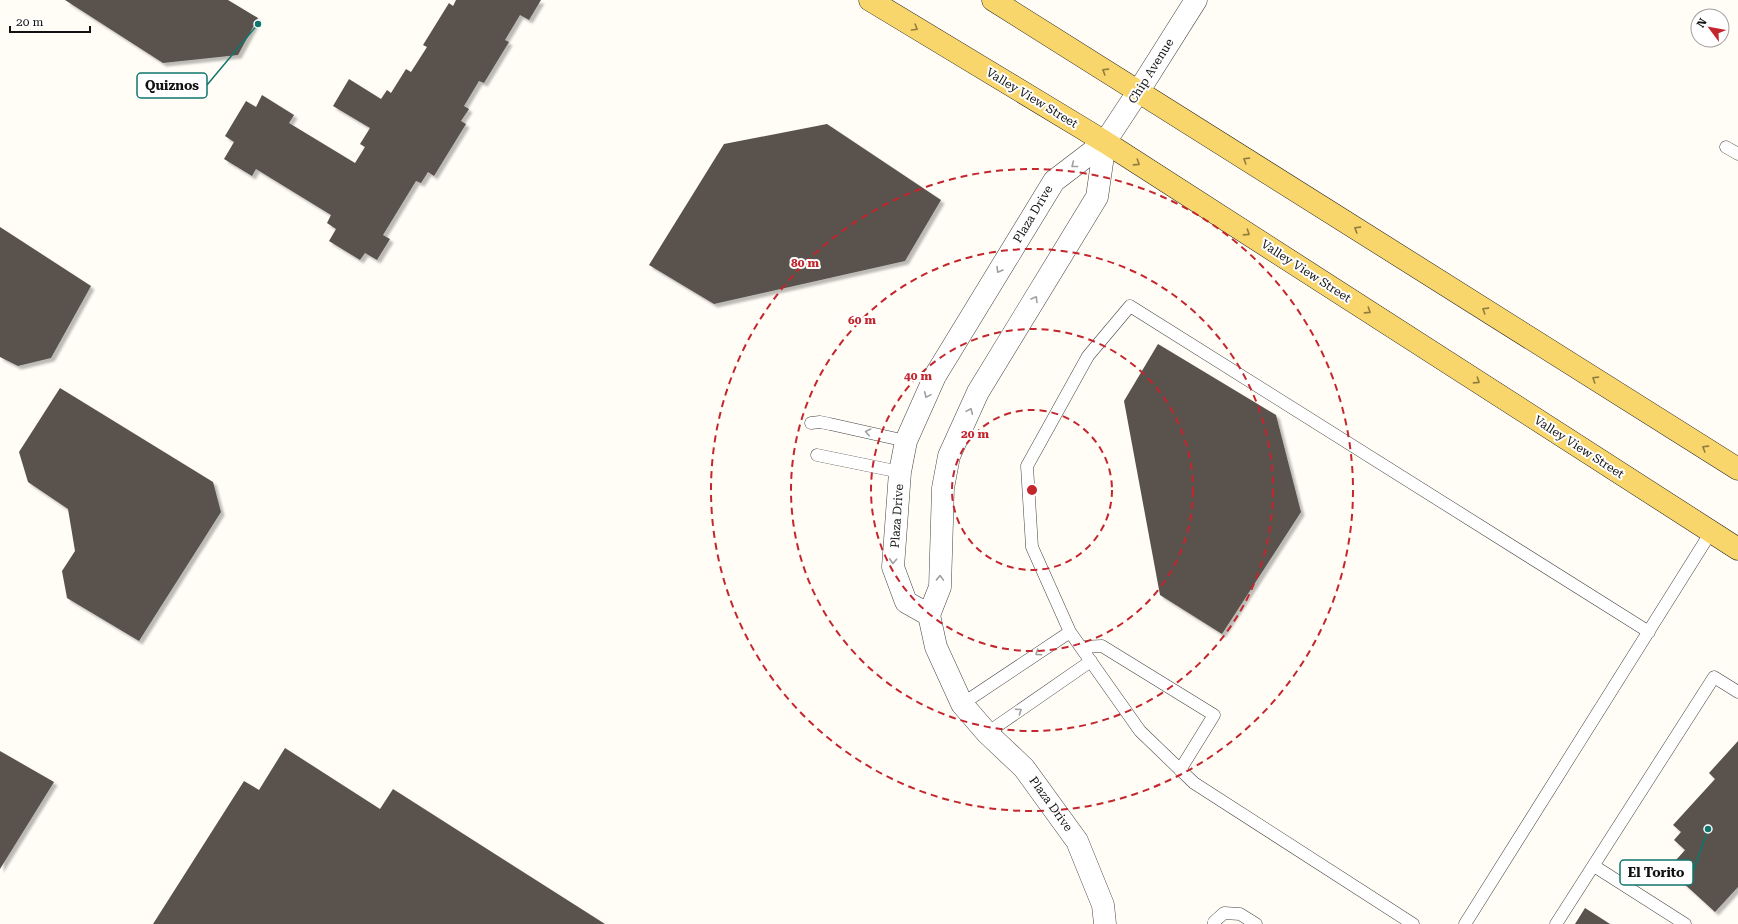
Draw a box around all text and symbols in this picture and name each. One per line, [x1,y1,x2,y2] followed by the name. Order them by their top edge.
[10,8,90,34] scale bar
[1690,8,1730,48] north arrow
[16,15,43,29] text: 20 m
[1694,15,1710,30] text: N
[911,23,918,30] one-way arrow
[1125,36,1177,106] street label: Chip Avenue
[984,65,1081,131] street label: Valley View Street
[1102,69,1109,76] one-way arrow
[137,73,207,98] callout: Quiznos
[145,78,199,93] text: Quiznos
[1243,157,1250,165] one-way arrow
[1133,158,1140,166] one-way arrow
[1071,161,1078,168] one-way arrow
[1010,182,1056,245] street label: Plaza Drive
[1354,227,1361,234] one-way arrow
[1243,228,1250,236] one-way arrow
[1258,237,1354,306] street label: Valley View Street
[791,256,819,270] text: 80 m
[997,266,1004,273] one-way arrow
[1030,296,1038,303] one-way arrow
[1364,306,1371,314] one-way arrow
[1482,307,1489,315] one-way arrow
[848,313,876,327] text: 60 m
[904,369,932,383] text: 40 m
[1592,376,1599,384] one-way arrow
[1473,377,1480,384] one-way arrow
[924,390,932,398] one-way arrow
[965,408,973,415] one-way arrow
[1531,413,1627,482] street label: Valley View Street
[961,427,989,441] text: 20 m
[865,429,871,437] one-way arrow
[1702,446,1709,453] one-way arrow
[888,483,906,549] street label: Plaza Drive
[1025,483,1039,497] centre of rings
[889,558,898,564] one-way arrow
[936,575,944,581] one-way arrow
[1035,648,1042,656] one-way arrow
[1015,709,1022,716] one-way arrow
[1026,774,1076,834] street label: Plaza Drive
[1620,860,1693,885] callout: El Torito
[1628,865,1684,880] text: El Torito

